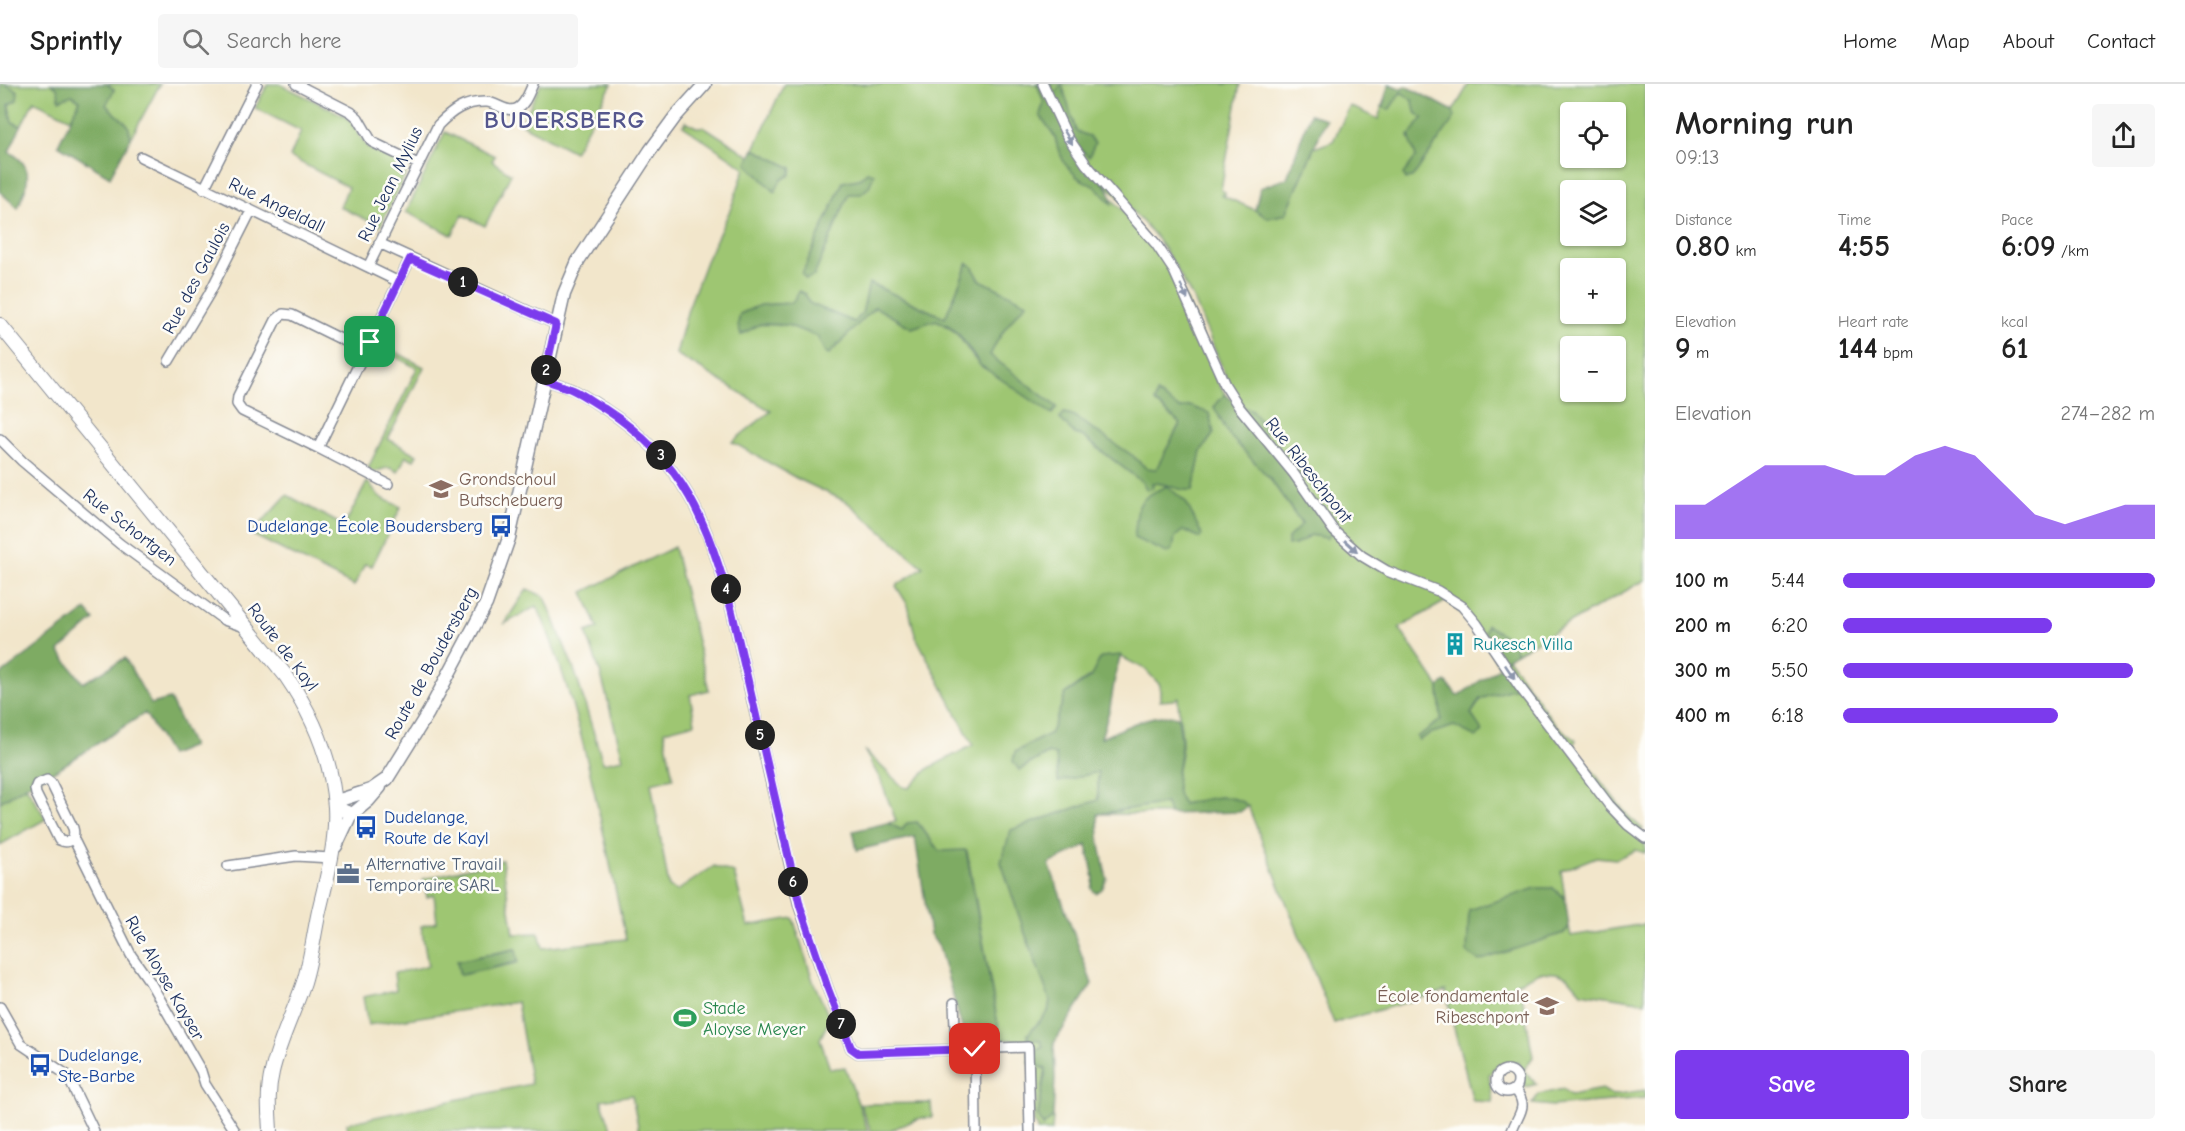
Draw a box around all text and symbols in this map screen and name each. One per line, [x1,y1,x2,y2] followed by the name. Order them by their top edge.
[158,14,578,68] search box
[30,25,122,57] text: Sprintly
[179,25,212,58] icon: search
[227,28,341,54] text: Search here
[1843,29,1897,53] text: Home
[1930,29,1970,53] text: Map
[2003,29,2054,53] text: About
[2087,29,2155,53] text: Contact
[1560,102,1626,402] map controls
[1560,102,1626,168] button: locate
[1675,104,1854,142] text: Morning run
[2092,104,2155,167] button: share
[484,106,646,134] district label: BUDERSBERG
[354,123,427,245] street label: Rue Jean Mylius
[1062,129,1073,145] one-way arrow
[1675,146,1719,169] text: 09:13
[225,173,328,238] street label: Rue Angeldall
[1560,180,1626,246] button: layers
[1675,211,1732,229] text: Distance
[1838,211,1871,229] text: Time
[2001,211,2033,229] text: Pace
[158,219,235,338] street label: Rue des Gaulois
[1675,229,1730,264] text: 0.80
[1838,229,1890,264] text: 4:55
[2001,229,2056,264] text: 6:09
[1730,242,1756,260] text: km
[2056,242,2089,260] text: /km
[1560,258,1626,324] button: +
[448,267,478,297] pin: 1
[460,273,466,291] text: 1
[1180,284,1189,301] one-way arrow
[1675,313,1736,331] text: Elevation
[1838,313,1909,331] text: Heart rate
[2001,313,2028,331] text: kcal
[344,316,395,367] pin
[353,325,386,358] icon: arrive
[1675,331,1691,366] text: 9
[1838,331,1878,366] text: 144
[2001,331,2028,366] text: 61
[1560,336,1626,402] button: −
[1691,344,1709,362] text: m
[1878,344,1913,362] text: bpm
[531,355,561,385] pin: 2
[542,361,550,379] text: 2
[1675,402,1752,425] text: Elevation
[2061,402,2155,425] text: 274–282 m
[1261,413,1357,528] street label: Rue Ribeschpont
[646,440,676,470] pin: 3
[657,446,665,464] text: 3
[459,469,563,511] place label: Grondschoul Butschebuerg
[428,476,454,502] school or university icon: Grondschoul Butschebuerg
[79,484,181,570] street label: Rue Schortgen
[488,513,514,539] bus stop icon: Dudelange, École Boudersberg
[247,515,483,537] place label: Dudelange, École Boudersberg
[1343,539,1358,552] one-way arrow
[1675,569,1729,592] text: 100 m
[1771,569,1805,592] text: 5:44
[711,574,741,604] pin: 4
[722,580,730,598] text: 4
[381,583,482,743] street label: Route de Boudersberg
[243,599,323,695] street label: Route de Kayl
[1675,614,1731,637] text: 200 m
[1771,614,1808,637] text: 6:20
[1442,631,1468,657] building icon: Rukesch Villa
[1473,634,1573,655] place label: Rukesch Villa
[1675,659,1731,682] text: 300 m
[1771,659,1808,682] text: 5:50
[1505,664,1516,681] one-way arrow
[1675,704,1730,727] text: 400 m
[1771,704,1804,727] text: 6:18
[745,720,775,750] pin: 5
[756,726,764,744] text: 5
[384,807,489,849] place label: Dudelange, Route de Kayl
[353,814,379,840] bus stop icon: Dudelange, Route de Kayl
[366,854,502,896] place label: Alternative Travail Temporaire SARL
[335,861,361,887] office icon: Alternative Travail Temporaire SARL
[778,867,808,897] pin: 6
[789,873,797,891] text: 6
[120,912,209,1045] street label: Rue Aloyse Kayser
[1377,985,1530,1028] place label: École fondamentale Ribeschpont
[1534,993,1560,1019] school or university icon: École fondamentale Ribeschpont
[703,998,806,1040] place label: Stade Aloyse Meyer
[672,1005,698,1031] sports icon: Stade Aloyse Meyer
[826,1009,856,1039] pin: 7
[837,1015,845,1033] text: 7
[949,1023,1000,1074] pin
[958,1032,991,1065] icon: check
[58,1045,142,1087] place label: Dudelange, Ste-Barbe
[1675,1050,1909,1119] button: Save
[1921,1050,2155,1119] button: Share
[27,1052,53,1078] bus stop icon: Dudelange, Ste-Barbe

